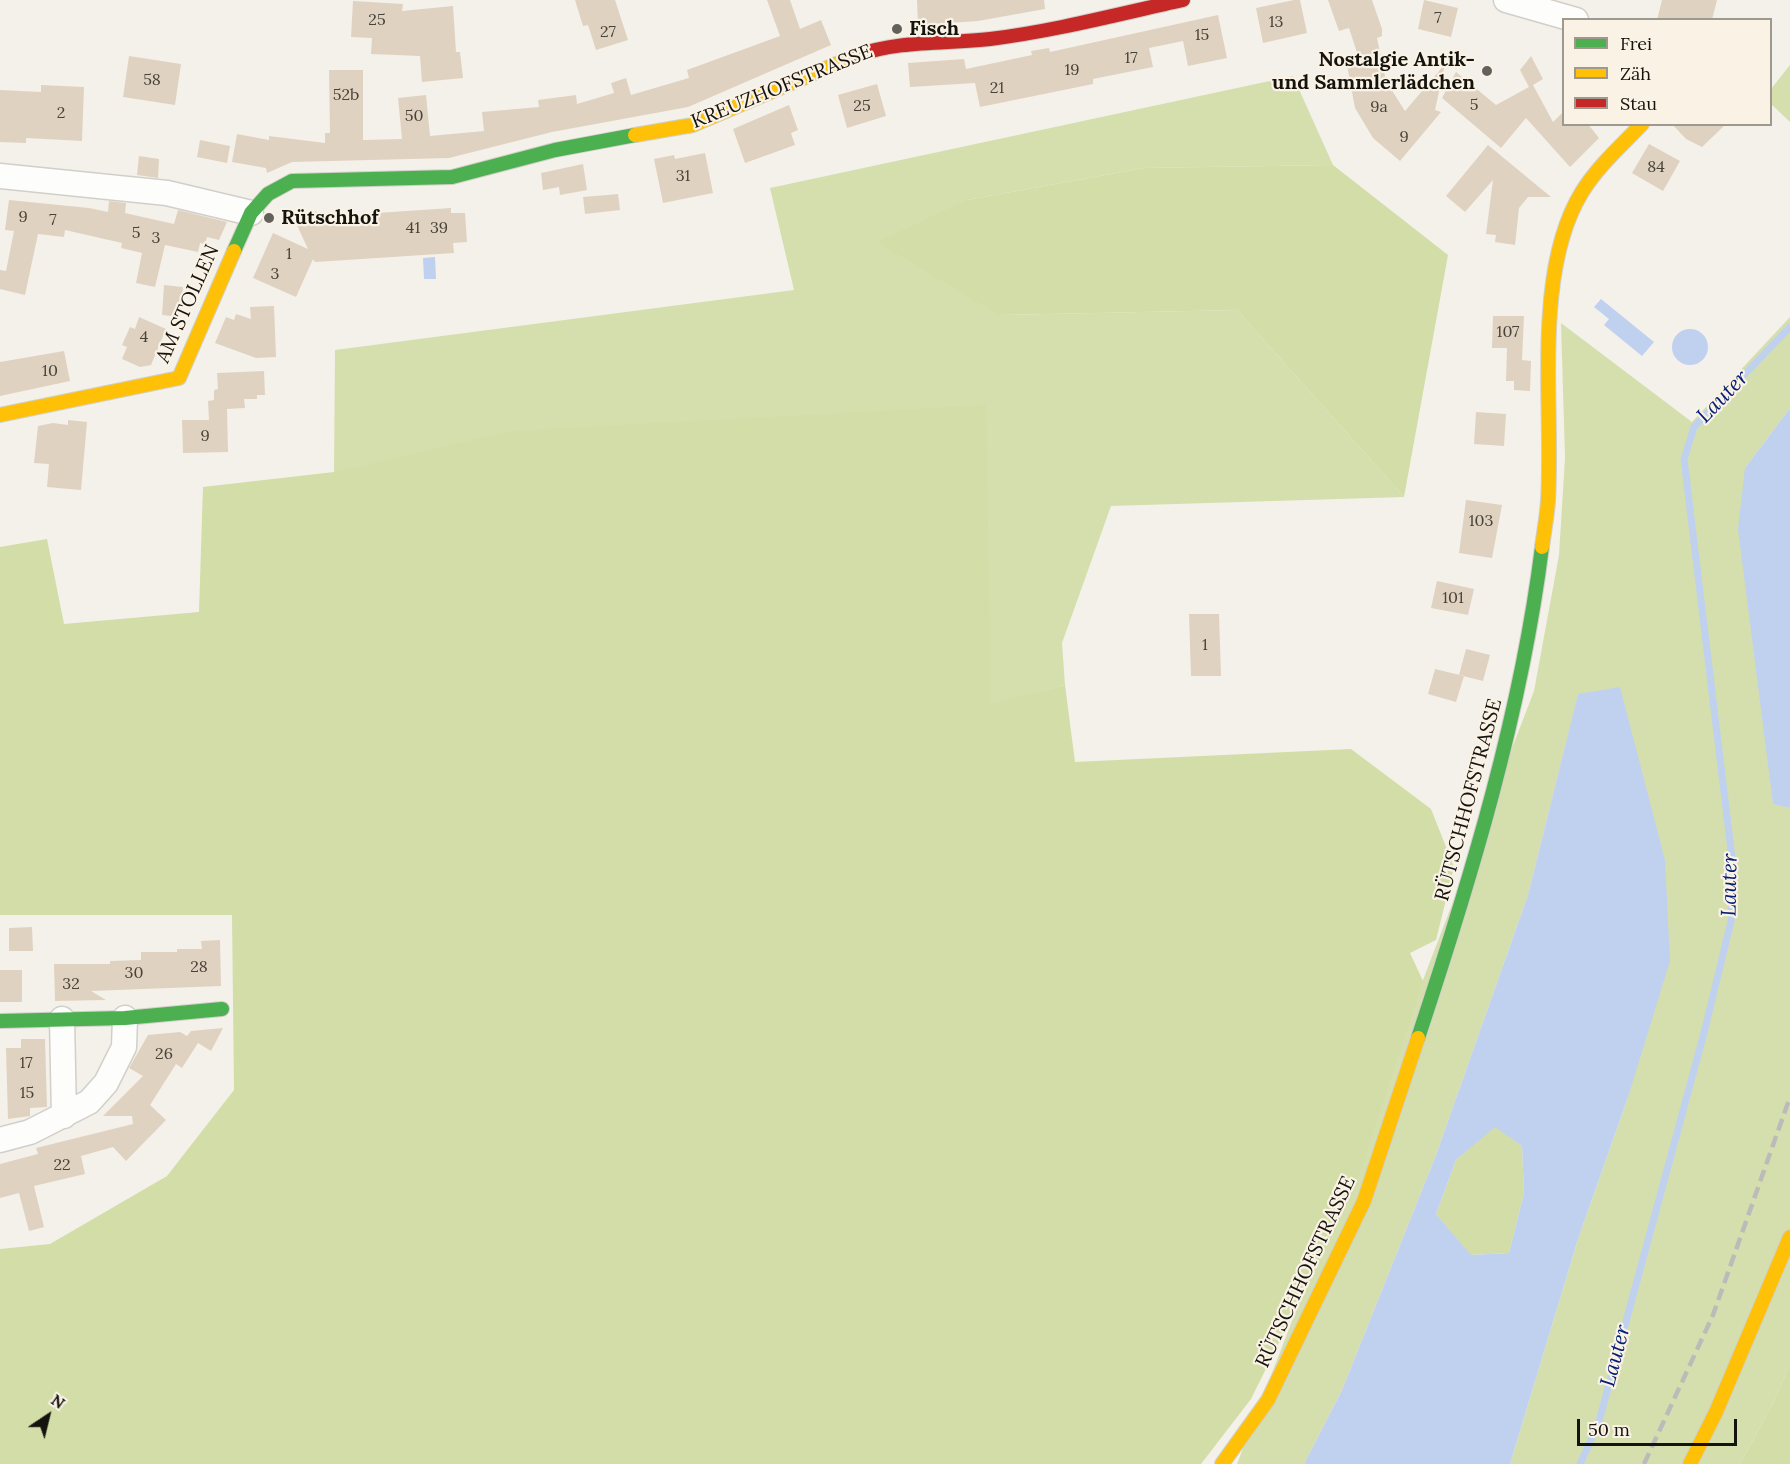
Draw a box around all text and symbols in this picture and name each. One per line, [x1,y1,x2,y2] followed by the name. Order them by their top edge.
[1434,8,1442,28] house number: 7
[368,10,386,30] house number: 25
[1269,12,1283,32] house number: 13
[909,17,959,41] place label: Fisch
[1562,18,1772,126] legend
[600,22,616,42] house number: 27
[890,22,904,36] marker: Fisch
[1195,25,1209,45] house number: 15
[1620,32,1652,55] text: Frei
[688,40,876,134] street label: KREUZHOFSTRASSE
[1124,48,1138,68] house number: 17
[1272,48,1475,95] place label: Nostalgie Antik- und Sammlerlädchen
[1064,60,1080,80] house number: 19
[1620,62,1651,85] text: Zäh
[1480,64,1494,78] marker: Nostalgie Antik- und Sammlerlädchen
[143,70,161,90] house number: 58
[990,78,1004,98] house number: 21
[333,85,359,105] house number: 52b
[1620,92,1657,115] text: Stau
[1470,95,1478,115] house number: 5
[853,96,871,116] house number: 25
[1370,97,1388,117] house number: 9a
[57,103,65,123] house number: 2
[405,106,423,126] house number: 50
[1399,127,1409,147] house number: 9
[1647,157,1665,177] house number: 84
[676,166,690,186] house number: 31
[281,206,379,230] place label: Rütschhof
[18,207,28,227] house number: 9
[49,210,57,230] house number: 7
[262,211,276,225] marker: Rütschhof
[406,218,420,238] house number: 41
[430,218,448,238] house number: 39
[132,223,140,243] house number: 5
[152,228,160,248] house number: 3
[151,241,225,367] street label: AM STOLLEN
[286,244,292,264] house number: 1
[271,264,279,284] house number: 3
[1497,322,1519,342] house number: 107
[140,327,148,347] house number: 4
[42,361,58,381] house number: 10
[1692,365,1754,429] water label: Lauter
[200,426,210,446] house number: 9
[1469,511,1493,531] house number: 103
[1442,588,1464,608] house number: 101
[1202,635,1208,655] house number: 1
[1430,696,1508,904] street label: RÜTSCHHOFSTRASSE
[1717,853,1743,917] water label: Lauter
[190,957,208,977] house number: 28
[125,963,143,983] house number: 30
[62,974,80,994] house number: 32
[155,1044,173,1064] house number: 26
[19,1053,33,1073] house number: 17
[20,1083,34,1103] house number: 15
[53,1155,71,1175] house number: 22
[1251,1172,1361,1372] street label: RÜTSCHHOFSTRASSE
[1596,1322,1636,1390] water label: Lauter
[18,1386,78,1446] north arrow
[48,1390,69,1413] text: N
[1580,1407,1740,1445] scale bar
[1588,1418,1630,1441] text: 50 m

